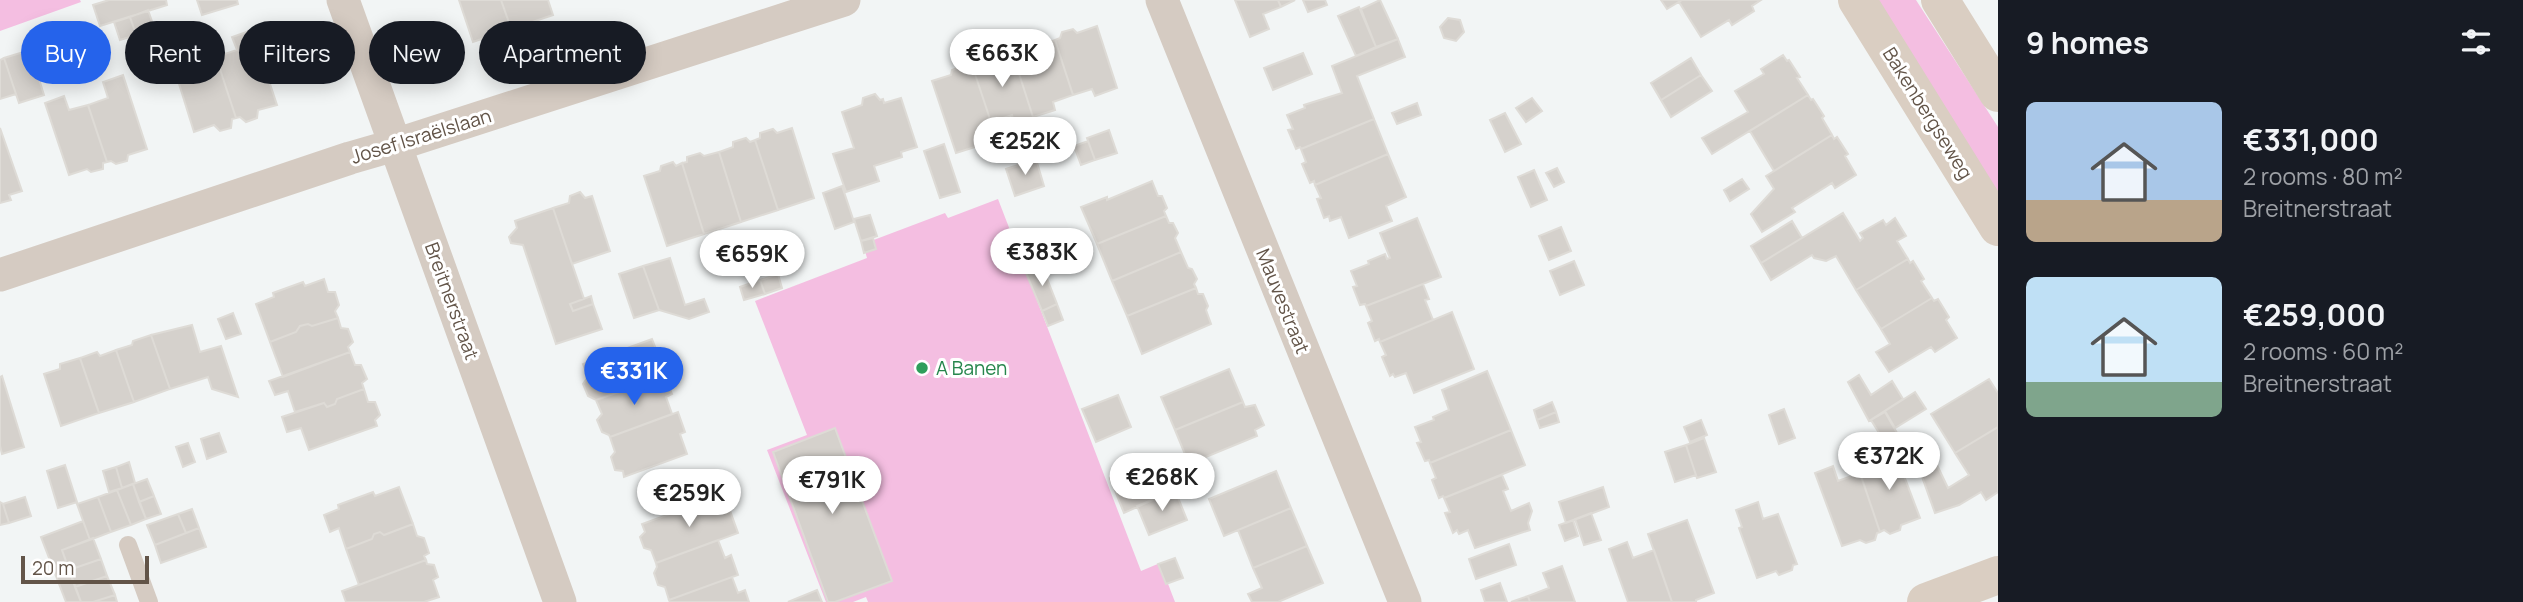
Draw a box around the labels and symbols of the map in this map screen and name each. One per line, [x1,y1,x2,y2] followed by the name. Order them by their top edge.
[953,29,1051,89] pin: €663K
[1877,42,1979,184] street label: Bakenbergseweg
[348,102,494,170] street label: Josef Israëlslaan
[976,118,1074,177] pin: €252K
[993,229,1091,288] pin: €383K
[703,230,801,290] pin: €659K
[419,239,485,363] street label: Breitnerstraat
[1250,245,1316,357] street label: Mauvestraat
[585,348,683,407] pin: €331K
[936,355,1007,381] place label: A Banen
[914,360,930,376] marker: A Banen
[1840,433,1938,492] pin: €372K
[1113,454,1211,513] pin: €268K
[783,456,881,516] pin: €791K
[640,470,738,529] pin: €259K
[21,553,149,585] scale bar

